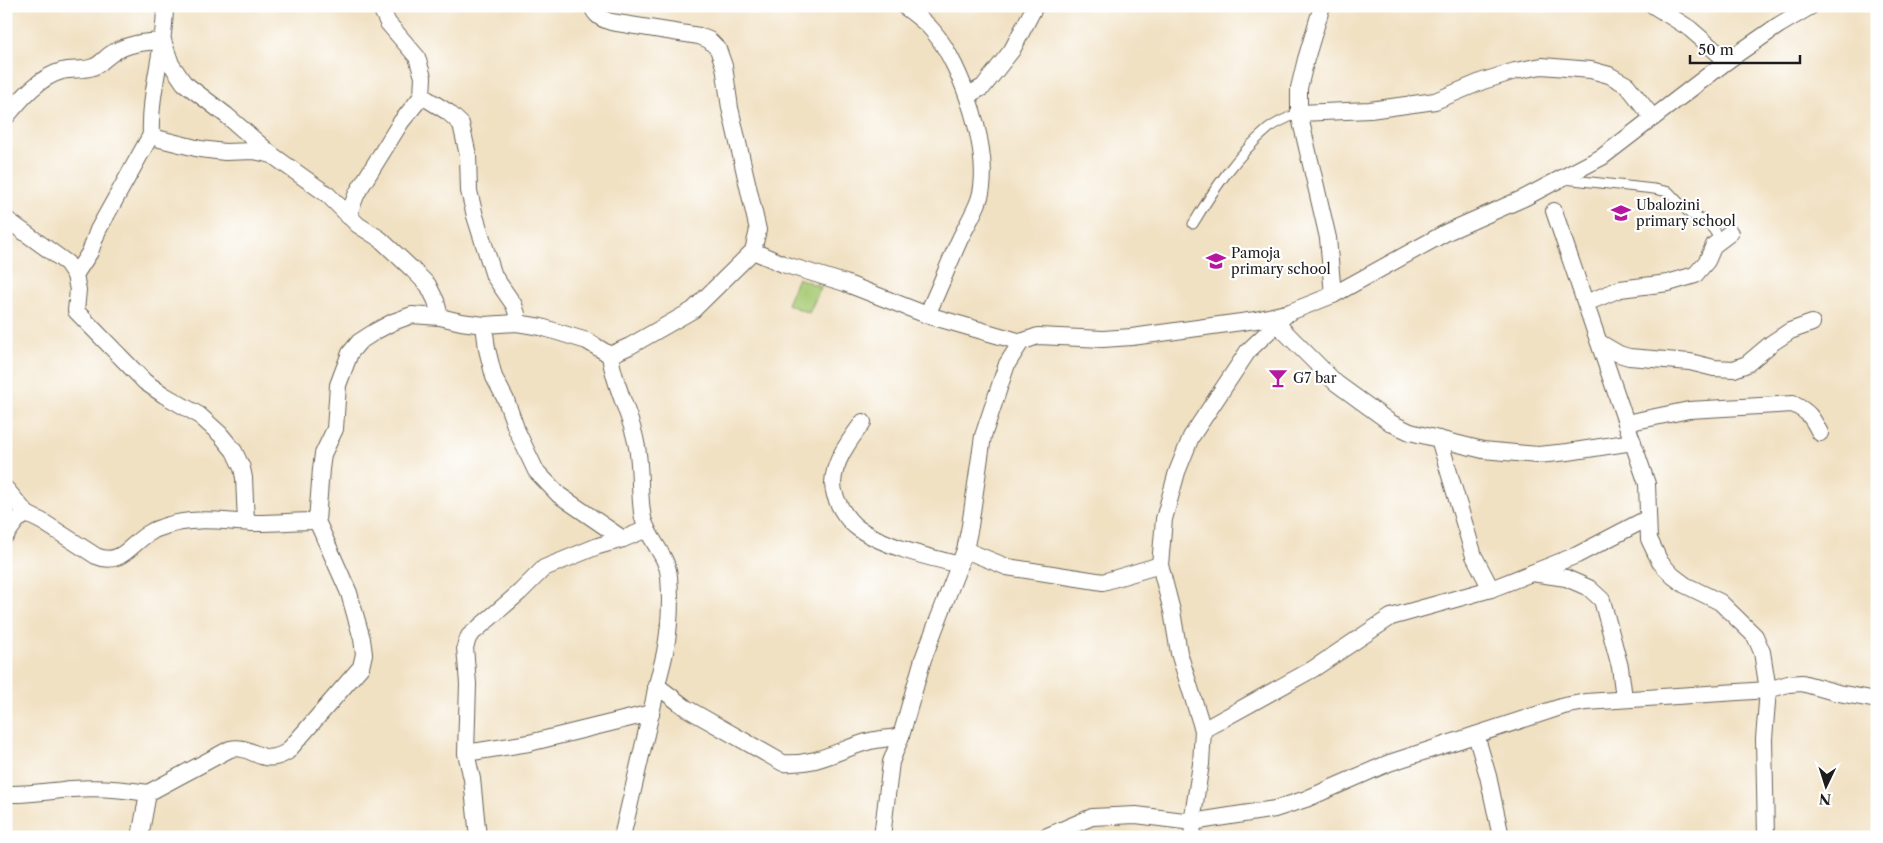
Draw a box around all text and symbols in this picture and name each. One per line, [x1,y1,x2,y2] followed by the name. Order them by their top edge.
[1690,32,1800,64] scale bar
[1698,40,1734,59] text: 50 m
[1636,196,1736,230] place label: Ubalozini primary school
[1610,202,1632,224] school or university icon: Ubalozini primary school
[1231,244,1331,278] place label: Pamoja primary school
[1205,250,1227,272] school or university icon: Pamoja primary school
[1267,367,1289,389] bar icon: G7 bar
[1293,369,1337,387] place label: G7 bar
[1800,760,1850,810] north arrow
[1818,790,1832,808] text: N

